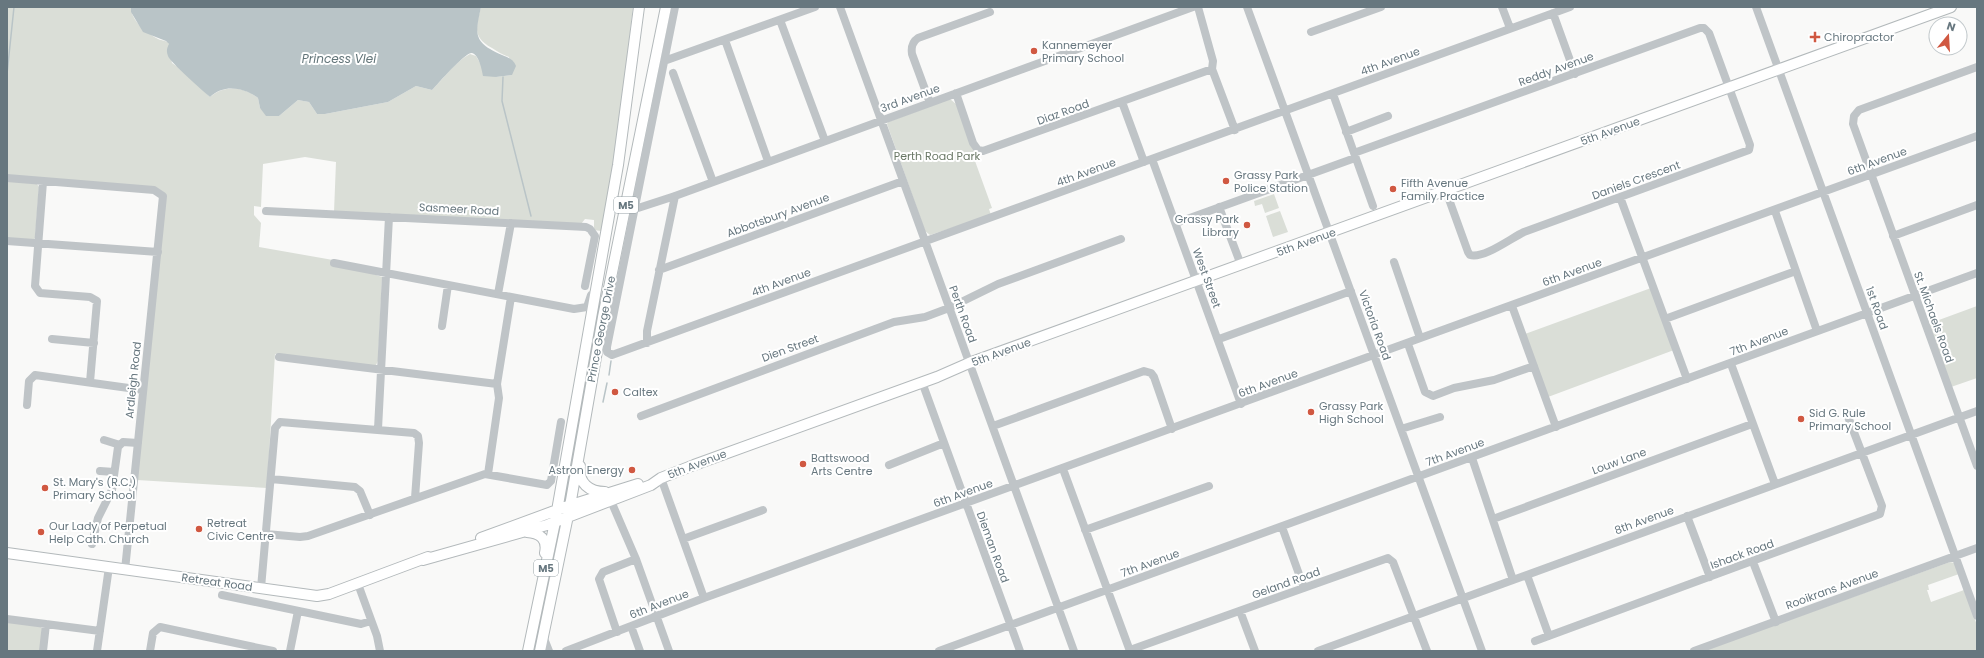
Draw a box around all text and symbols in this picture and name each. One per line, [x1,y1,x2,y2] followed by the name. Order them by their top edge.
[1928,16,1968,56] north arrow
[1945,18,1958,35] text: N
[1824,29,1894,45] place label: Chiropractor
[1809,31,1821,43] marker: Chiropractor
[1042,37,1124,66] place label: Kannemeyer Primary School
[1358,43,1422,79] street label: 4th Avenue
[1029,46,1039,56] marker: Kannemeyer Primary School
[1516,48,1596,90] street label: Reddy Avenue
[302,50,377,67] water label: Princess Vlei
[878,80,942,116] street label: 3rd Avenue
[1035,95,1091,129] street label: Diaz Road
[1578,113,1642,149] street label: 5th Avenue
[1845,143,1909,179] street label: 6th Avenue
[894,148,981,164] park label: Perth Road Park
[1054,154,1118,190] street label: 4th Avenue
[1590,157,1682,203] street label: Daniels Crescent
[1234,167,1308,196] place label: Grassy Park Police Station
[1401,175,1485,204] place label: Fifth Avenue Family Practice
[1221,176,1231,186] marker: Grassy Park Police Station
[1388,184,1398,194] marker: Fifth Avenue Family Practice
[724,189,832,241] street label: Abbotsbury Avenue
[614,197,638,213] road number: M5
[419,199,499,219] street label: Sasmeer Road
[1175,211,1240,240] place label: Grassy Park Library
[1242,220,1252,230] marker: Grassy Park Library
[1274,224,1338,260] street label: 5th Avenue
[1189,246,1225,310] street label: West Street
[1540,254,1604,290] street label: 6th Avenue
[749,264,813,300] street label: 4th Avenue
[1910,269,1958,365] street label: St. Michaels Road
[583,274,619,384] street label: Prince George Drive
[945,283,981,345] street label: Perth Road
[1862,284,1892,332] street label: 1st Road
[1355,288,1395,362] street label: Victoria Road
[1728,322,1791,359] street label: 7th Avenue
[759,330,821,366] street label: Dien Street
[969,334,1033,370] street label: 5th Avenue
[121,341,145,419] street label: Ardleigh Road
[1236,365,1300,401] street label: 6th Avenue
[623,384,658,400] place label: Caltex
[610,387,620,397] marker: Caltex
[1319,398,1384,427] place label: Grassy Park High School
[1809,405,1891,434] place label: Sid G. Rule Primary School
[1306,407,1316,417] marker: Grassy Park High School
[1796,414,1806,424] marker: Sid G. Rule Primary School
[1423,434,1487,470] street label: 7th Avenue
[1590,444,1649,478] street label: Louw Lane
[665,445,729,483] street label: 5th Avenue
[811,450,873,479] place label: Battswood Arts Centre
[798,459,808,469] marker: Battswood Arts Centre
[548,462,625,478] place label: Astron Energy
[627,465,637,475] marker: Astron Energy
[53,474,136,503] place label: St. Mary's (R.C.) Primary School
[931,475,995,511] street label: 6th Avenue
[40,483,50,493] marker: St. Mary's (R.C.) Primary School
[1612,502,1676,538] street label: 8th Avenue
[973,509,1013,585] street label: Dieman Road
[207,515,274,544] place label: Retreat Civic Centre
[49,518,167,547] place label: Our Lady of Perpetual Help Cath. Church
[194,524,204,534] marker: Retreat Civic Centre
[36,527,46,537] marker: Our Lady of Perpetual Help Cath. Church
[1708,535,1776,573] street label: Ishack Road
[1118,545,1182,581] street label: 7th Avenue
[534,560,558,576] road number: M5
[1250,563,1322,603] street label: Geland Road
[1783,565,1881,613] street label: Rooikrans Avenue
[181,569,253,595] street label: Retreat Road
[627,585,691,623] street label: 6th Avenue

